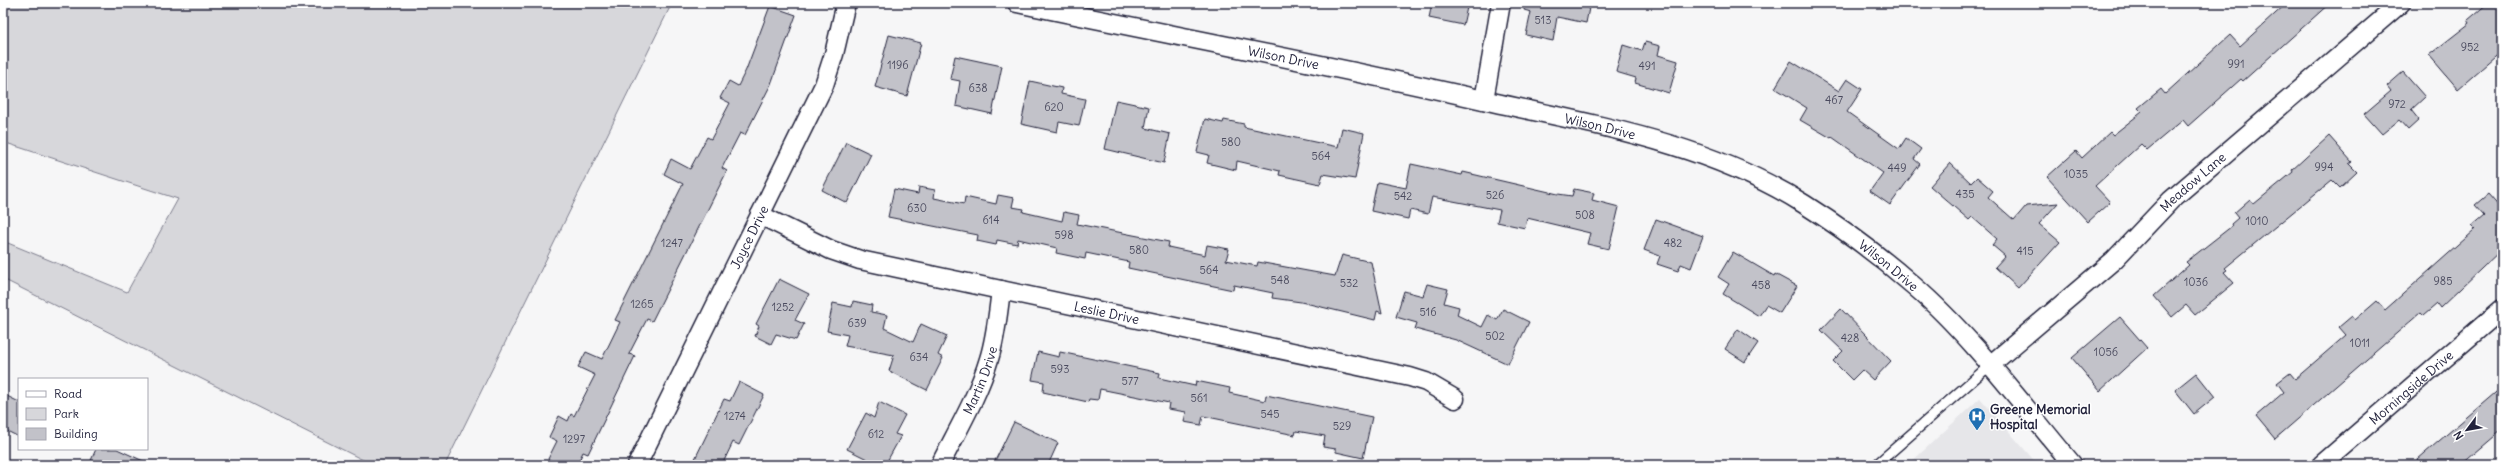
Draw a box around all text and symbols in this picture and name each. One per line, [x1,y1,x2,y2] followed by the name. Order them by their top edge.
[1535,13,1551,27] house number: 513
[2461,40,2479,54] house number: 952
[1246,42,1321,73] street label: Wilson Drive
[2227,57,2245,71] house number: 991
[887,58,909,72] house number: 1196
[1638,59,1656,73] house number: 491
[969,81,987,95] house number: 638
[1825,93,1844,107] house number: 467
[2388,97,2406,111] house number: 972
[1044,100,1064,114] house number: 620
[1563,110,1637,143] street label: Wilson Drive
[1221,135,1241,149] house number: 580
[2156,148,2229,215] street label: Meadow Lane
[1311,149,1331,163] house number: 564
[2314,160,2334,174] house number: 994
[1887,161,1907,175] house number: 449
[2064,167,2088,181] house number: 1035
[1956,187,1974,201] house number: 435
[1486,188,1504,202] house number: 526
[1394,189,1412,203] house number: 542
[907,201,927,215] house number: 630
[726,203,772,272] street label: Joyce Drive
[1575,208,1595,222] house number: 508
[982,213,1000,227] house number: 614
[2245,214,2269,228] house number: 1010
[1055,228,1074,242] house number: 598
[661,236,684,250] house number: 1247
[1664,236,1682,250] house number: 482
[1855,236,1922,295] street label: Wilson Drive
[1129,243,1149,257] house number: 580
[2017,244,2033,258] house number: 415
[1199,263,1219,277] house number: 564
[1270,273,1290,287] house number: 548
[2434,274,2453,288] house number: 985
[2184,275,2208,289] house number: 1036
[1340,276,1358,290] house number: 532
[1751,278,1771,292] house number: 458
[630,297,654,311] house number: 1265
[1072,297,1141,328] street label: Leslie Drive
[772,300,794,314] house number: 1252
[1419,305,1437,319] house number: 516
[848,316,866,330] house number: 639
[1485,329,1505,343] house number: 502
[1841,331,1859,345] house number: 428
[2350,336,2370,350] house number: 1011
[959,344,1001,417] street label: Martin Drive
[2094,345,2118,359] house number: 1056
[2366,346,2457,428] street label: Morningside Drive
[910,350,928,364] house number: 634
[1051,362,1069,376] house number: 593
[1121,374,1139,388] house number: 577
[18,378,148,450] legend
[54,386,82,401] text: Road
[1190,391,1208,405] house number: 561
[1990,401,2091,433] place label: Greene Memorial Hospital
[54,406,79,421] text: Park
[1967,406,1987,431] hospital icon: Greene Memorial Hospital
[1260,407,1280,421] house number: 545
[724,409,746,423] house number: 1274
[2447,410,2487,450] north arrow
[1333,419,1351,433] house number: 529
[54,426,98,441] text: Building
[868,427,884,441] house number: 612
[2451,428,2466,442] text: N
[563,432,586,446] house number: 1297

